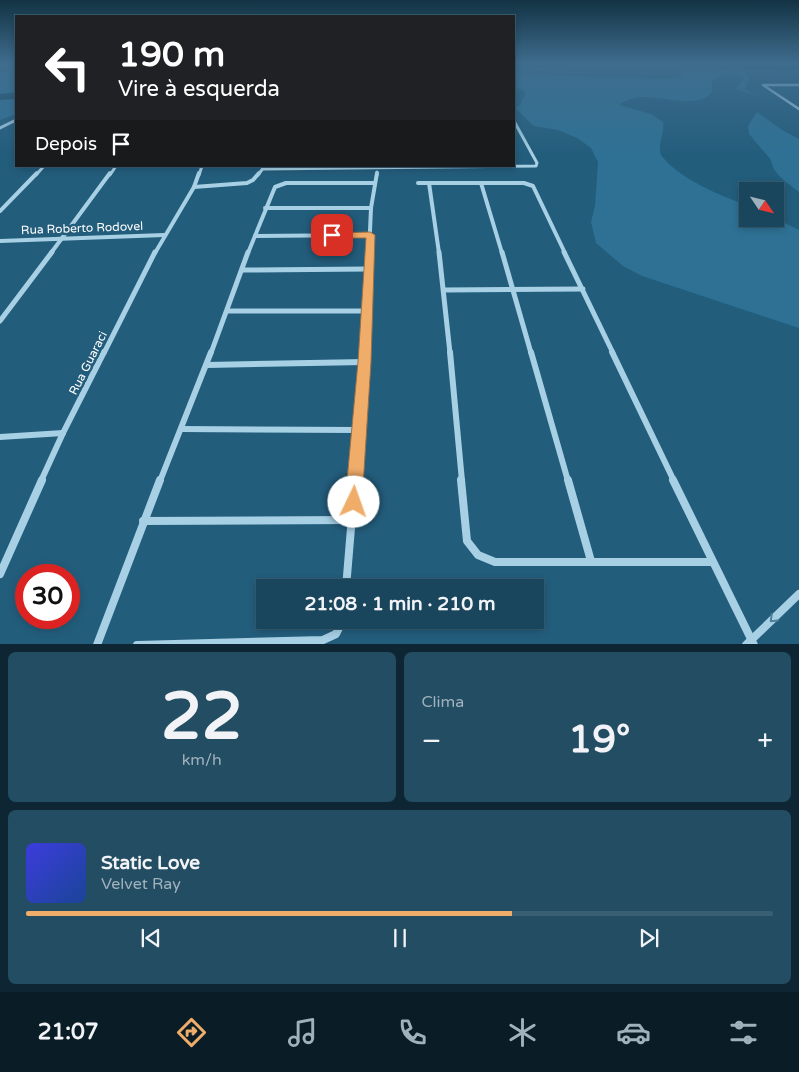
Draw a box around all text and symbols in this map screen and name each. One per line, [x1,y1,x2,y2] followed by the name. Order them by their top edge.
[118,34,225,76] text: 190 m
[35,35,100,100] icon: left
[118,76,280,102] text: Vire à esquerda
[107,130,135,158] icon: arrive
[35,133,97,155] text: Depois
[739,182,784,228] north arrow
[739,182,784,227] map controls
[311,214,353,256] pin
[21,219,143,237] street label: Rua Roberto Rodovel
[318,221,346,249] icon: arrive
[66,329,110,397] street label: Rua Guaraci
[327,475,379,527] position arrow
[15,564,80,629] speed limit sign: 30
[304,593,496,615] text: 21:08 · 1 min · 210 m
[769,613,778,622] one-way arrow
[161,678,243,757] text: 22
[422,692,464,712] text: Clima
[568,717,630,763] text: 19°
[422,724,441,758] text: −
[757,724,773,758] text: +
[182,750,222,770] text: km/h
[101,852,200,874] text: Static Love
[101,874,181,894] text: Velvet Ray
[137,924,165,952] icon: previous
[386,924,414,952] icon: pause
[635,924,663,952] icon: next
[174,1015,209,1050] icon: directions
[285,1015,320,1050] icon: music
[395,1015,430,1050] icon: phone
[505,1015,540,1050] icon: climate
[616,1015,651,1050] icon: car
[726,1015,761,1050] icon: filters
[38,1019,99,1045] text: 21:07

